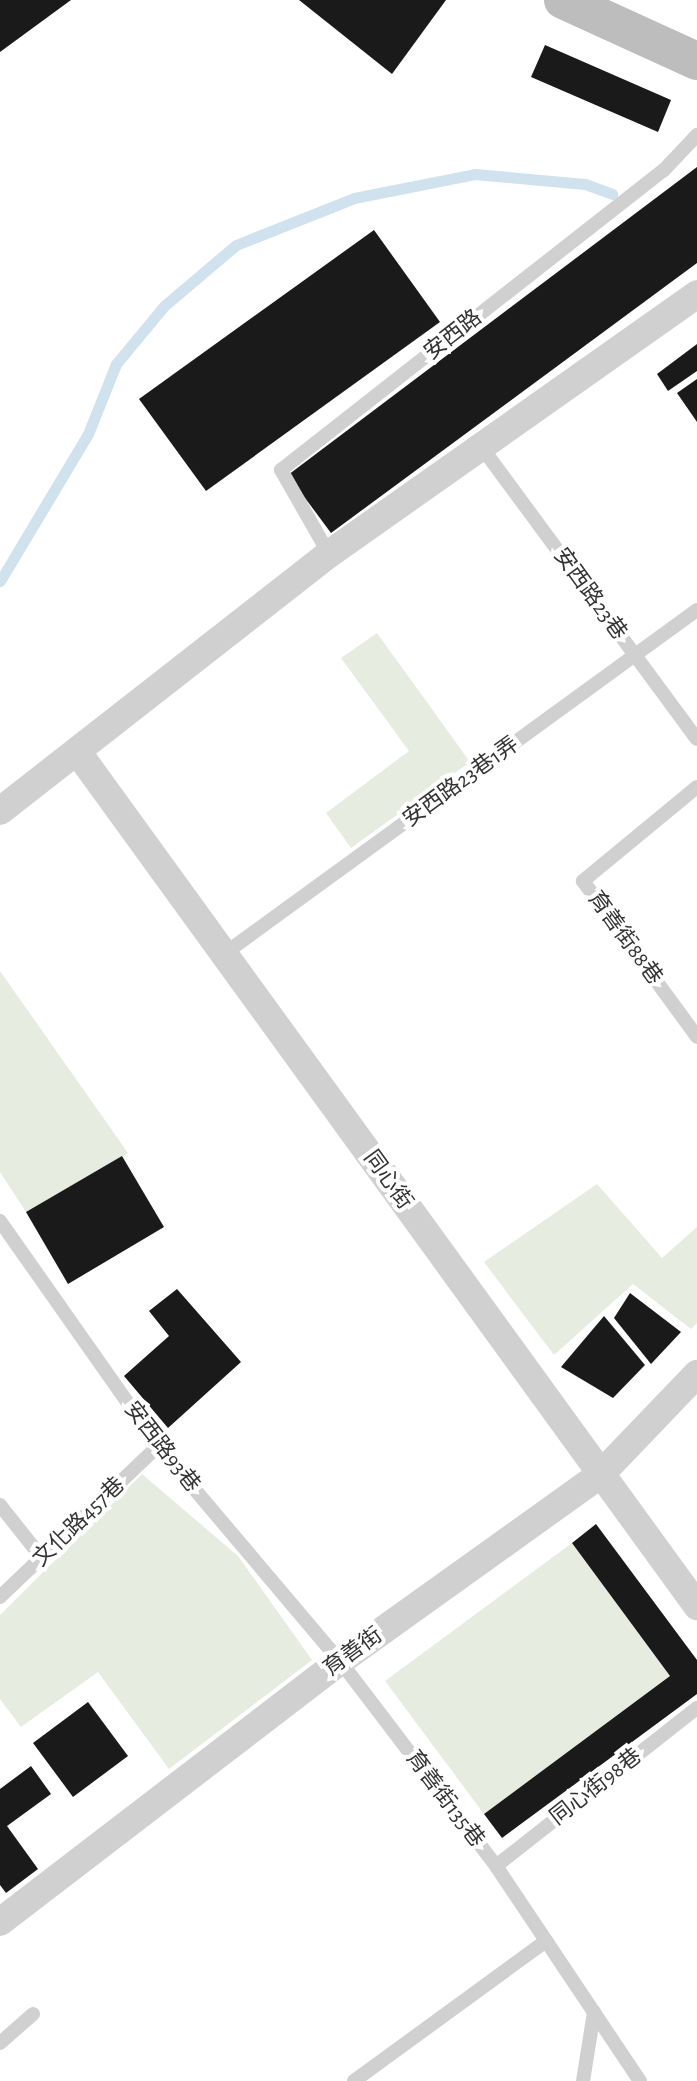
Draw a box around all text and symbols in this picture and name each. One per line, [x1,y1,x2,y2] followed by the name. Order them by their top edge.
[419,304,487,366] street label: 安西路
[548,543,632,645] street label: 安西路23巷
[398,731,524,833] street label: 安西路23巷1弄
[582,886,668,990] street label: 育善街88巷
[358,1146,418,1214] street label: 同心街
[119,1397,205,1497] street label: 安西路93巷
[28,1472,130,1572] street label: 文化路457巷
[319,1622,387,1682] street label: 育善街
[545,1743,647,1831] street label: 同心街98巷
[400,1746,490,1852] street label: 育善街135巷

